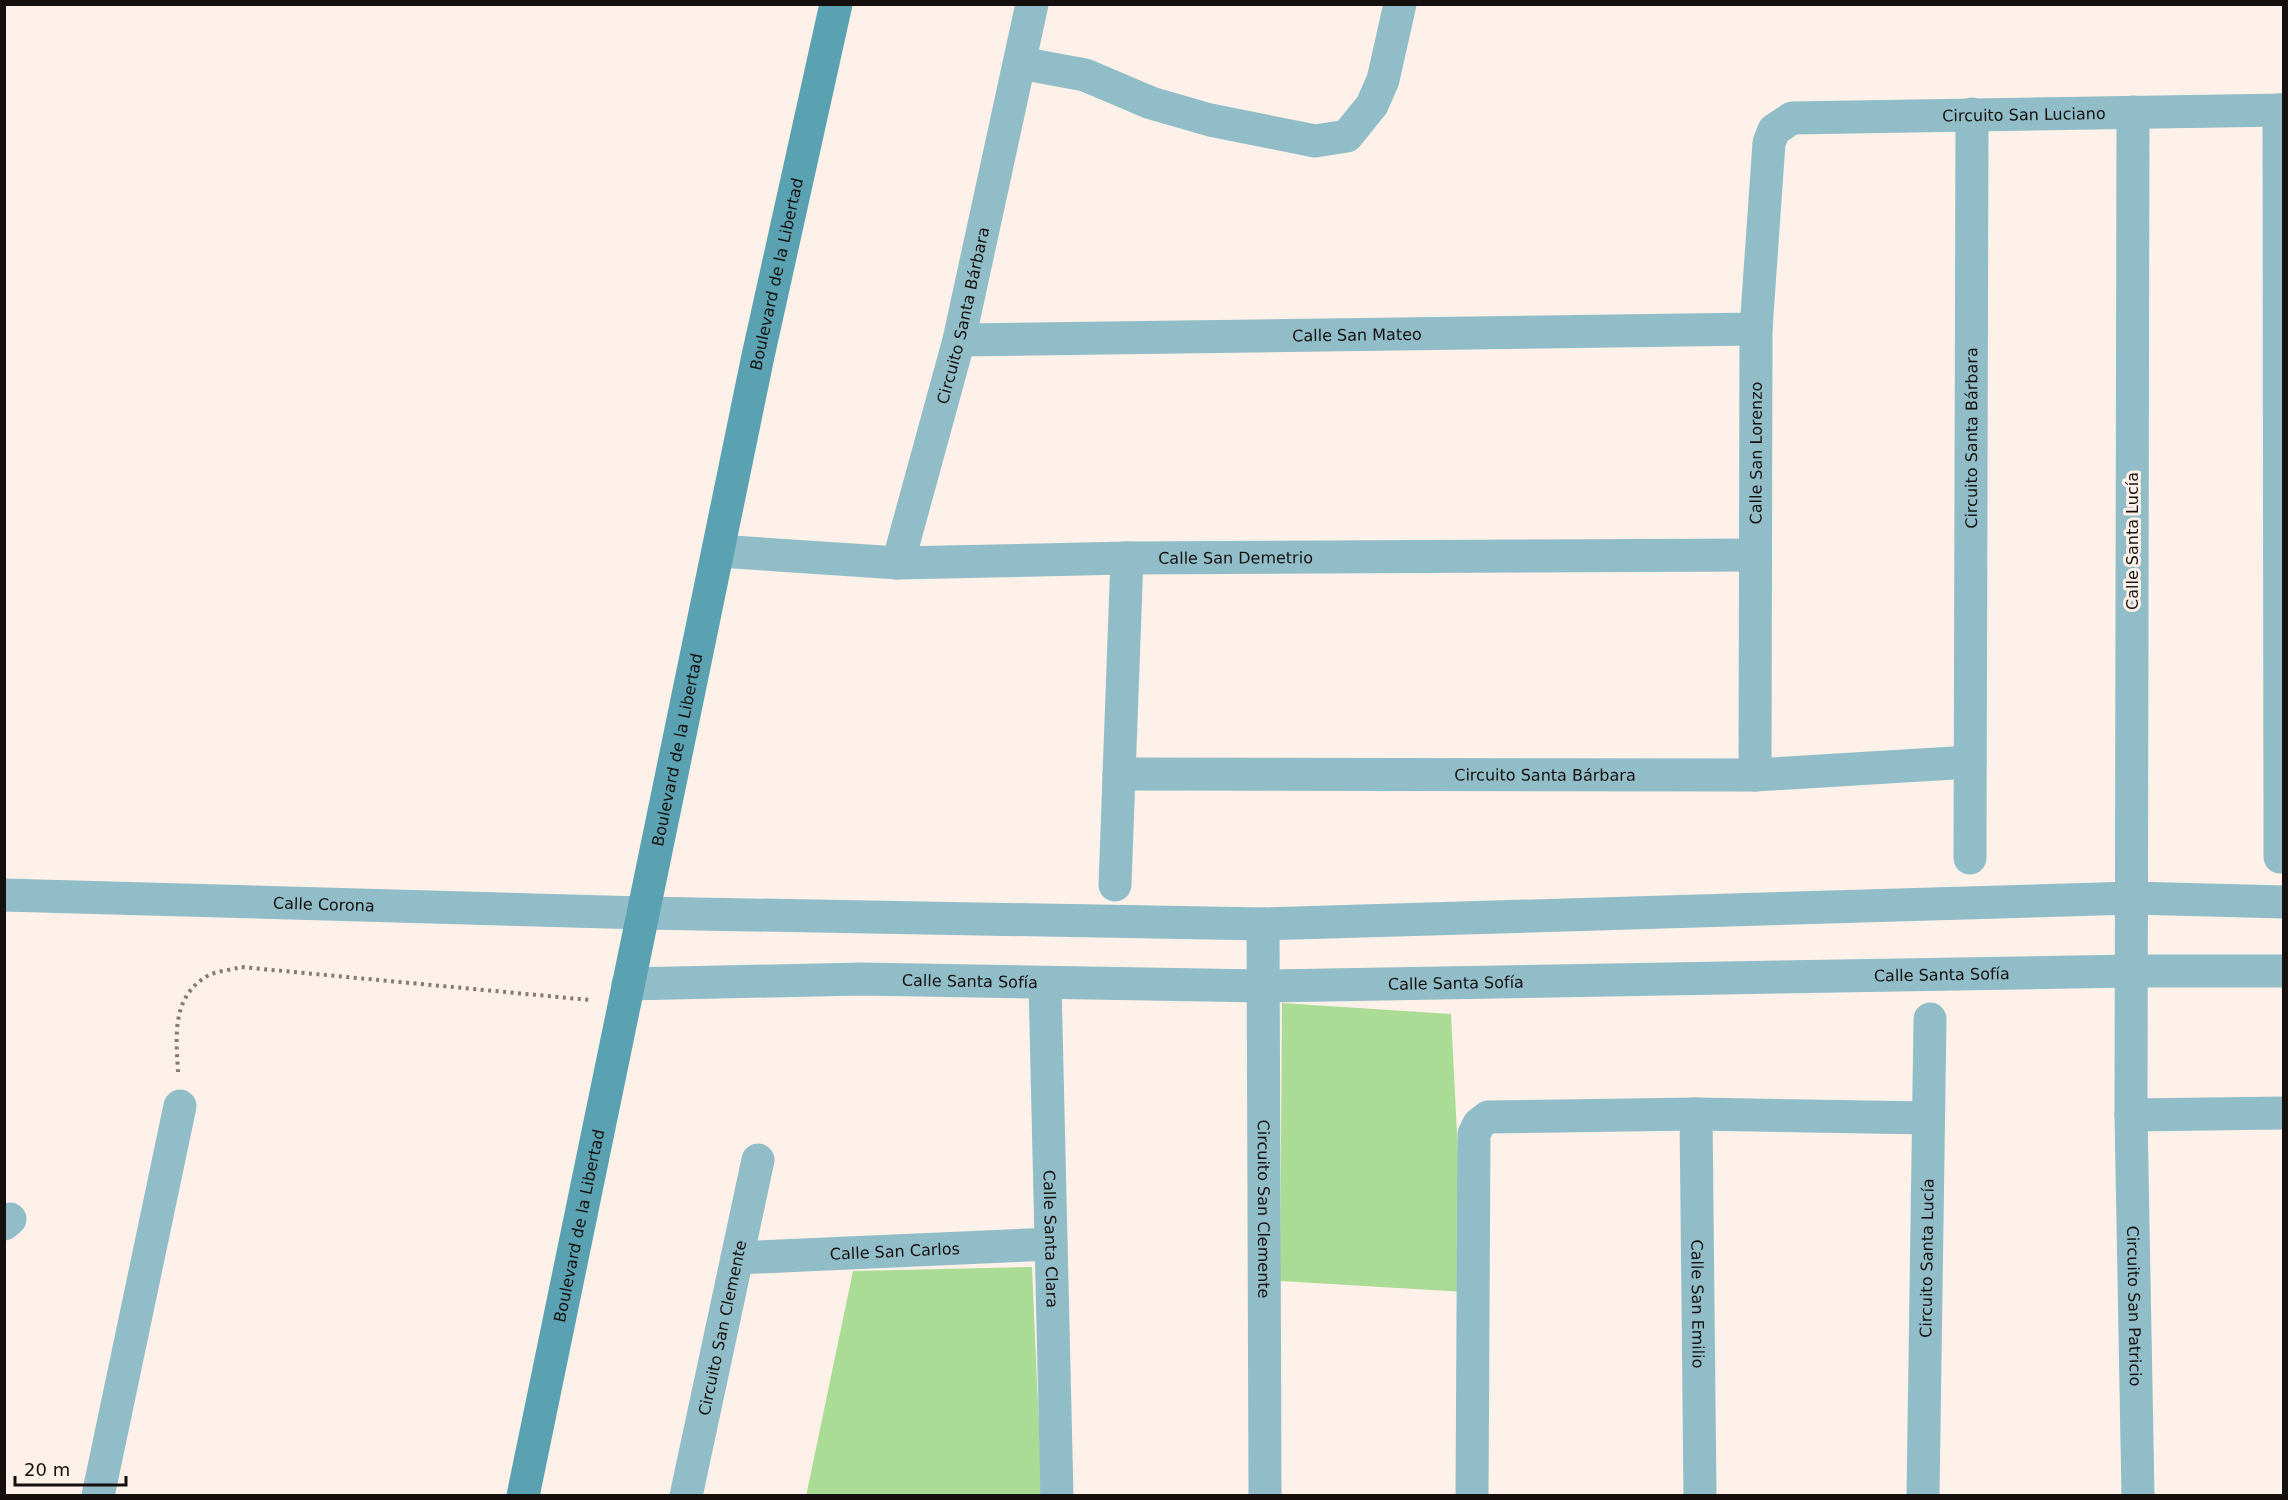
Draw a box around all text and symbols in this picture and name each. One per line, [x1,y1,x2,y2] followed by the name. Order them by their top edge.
[1942,103,2106,125] street label: Circuito San Luciano
[746,176,807,372] street label: Boulevard de la Libertad
[932,225,993,406] street label: Circuito Santa Bárbara
[1292,324,1422,345] street label: Calle San Mateo
[1961,347,1981,529] street label: Circuito Santa Bárbara
[1746,382,1765,524] street label: Calle San Lorenzo
[2123,472,2142,610] street label: Calle Santa Lucía
[1158,548,1313,567] street label: Calle San Demetrio
[648,651,706,848] street label: Boulevard de la Libertad
[1454,765,1636,784] street label: Circuito Santa Bárbara
[273,893,375,915] street label: Calle Corona
[1874,964,2010,985] street label: Calle Santa Sofía
[902,970,1038,992] street label: Calle Santa Sofía
[1388,972,1524,993] street label: Calle Santa Sofía
[1254,1120,1274,1298] street label: Circuito San Clemente
[550,1127,608,1324] street label: Boulevard de la Libertad
[1040,1170,1062,1308] street label: Calle Santa Clara
[1916,1178,1937,1338] street label: Circuito Santa Lucía
[2124,1225,2145,1386] street label: Circuito San Patricio
[694,1238,750,1417] street label: Circuito San Clemente
[829,1239,960,1263] street label: Calle San Carlos
[1688,1239,1708,1369] street label: Calle San Emilio
[15,1449,126,1487] scale bar
[24,1459,70,1480] text: 20 m

